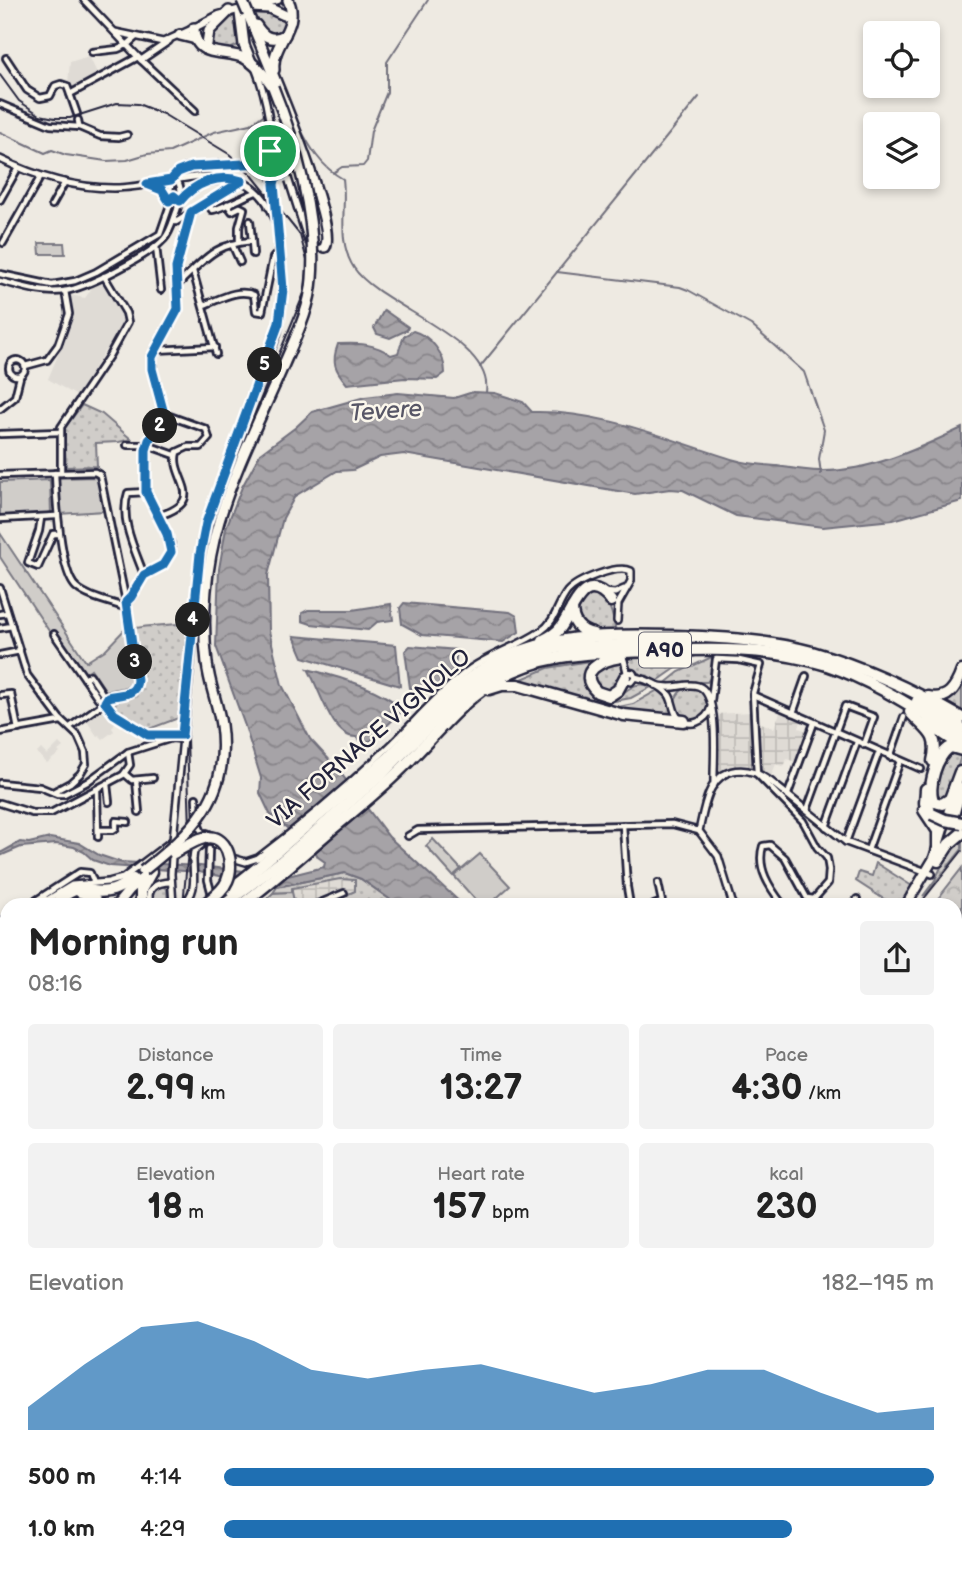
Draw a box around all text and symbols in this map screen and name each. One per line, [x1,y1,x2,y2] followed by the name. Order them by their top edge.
[863,21,940,189] map controls
[863,21,940,98] button: locate
[863,112,940,189] button: layers
[240,121,300,181] pin
[251,132,289,170] icon: arrive
[247,348,282,382] pin: 5
[259,353,270,376] text: 5
[349,394,423,428] water label: Tevere
[142,408,178,444] pin: 2
[154,414,165,437] text: 2
[176,602,210,638] pin: 4
[187,608,198,631] text: 4
[639,632,691,668] road number: A90
[262,643,476,835] street label: VIA FORNACE VIGNOLO
[118,644,152,680] pin: 3
[129,650,140,673] text: 3
[28,921,239,966] text: Morning run
[860,921,934,995] button: share
[28,970,83,998] text: 08:16
[138,1044,214,1067] text: Distance
[460,1044,502,1067] text: Time
[765,1044,808,1067] text: Pace
[126,1067,195,1110] text: 2.99
[440,1067,522,1110] text: 13:27
[731,1067,803,1110] text: 4:30
[195,1082,226,1105] text: km
[803,1082,841,1105] text: /km
[136,1163,215,1186] text: Elevation
[437,1163,525,1186] text: Heart rate
[769,1163,803,1186] text: kcal
[147,1186,183,1229] text: 18
[433,1186,487,1229] text: 157
[755,1186,818,1229] text: 230
[183,1201,204,1224] text: m
[487,1201,529,1224] text: bpm
[28,1269,124,1297] text: Elevation
[822,1269,934,1297] text: 182–195 m
[28,1463,96,1491] text: 500 m
[140,1463,182,1491] text: 4:14
[28,1515,95,1543] text: 1.0 km
[140,1515,186,1543] text: 4:29

